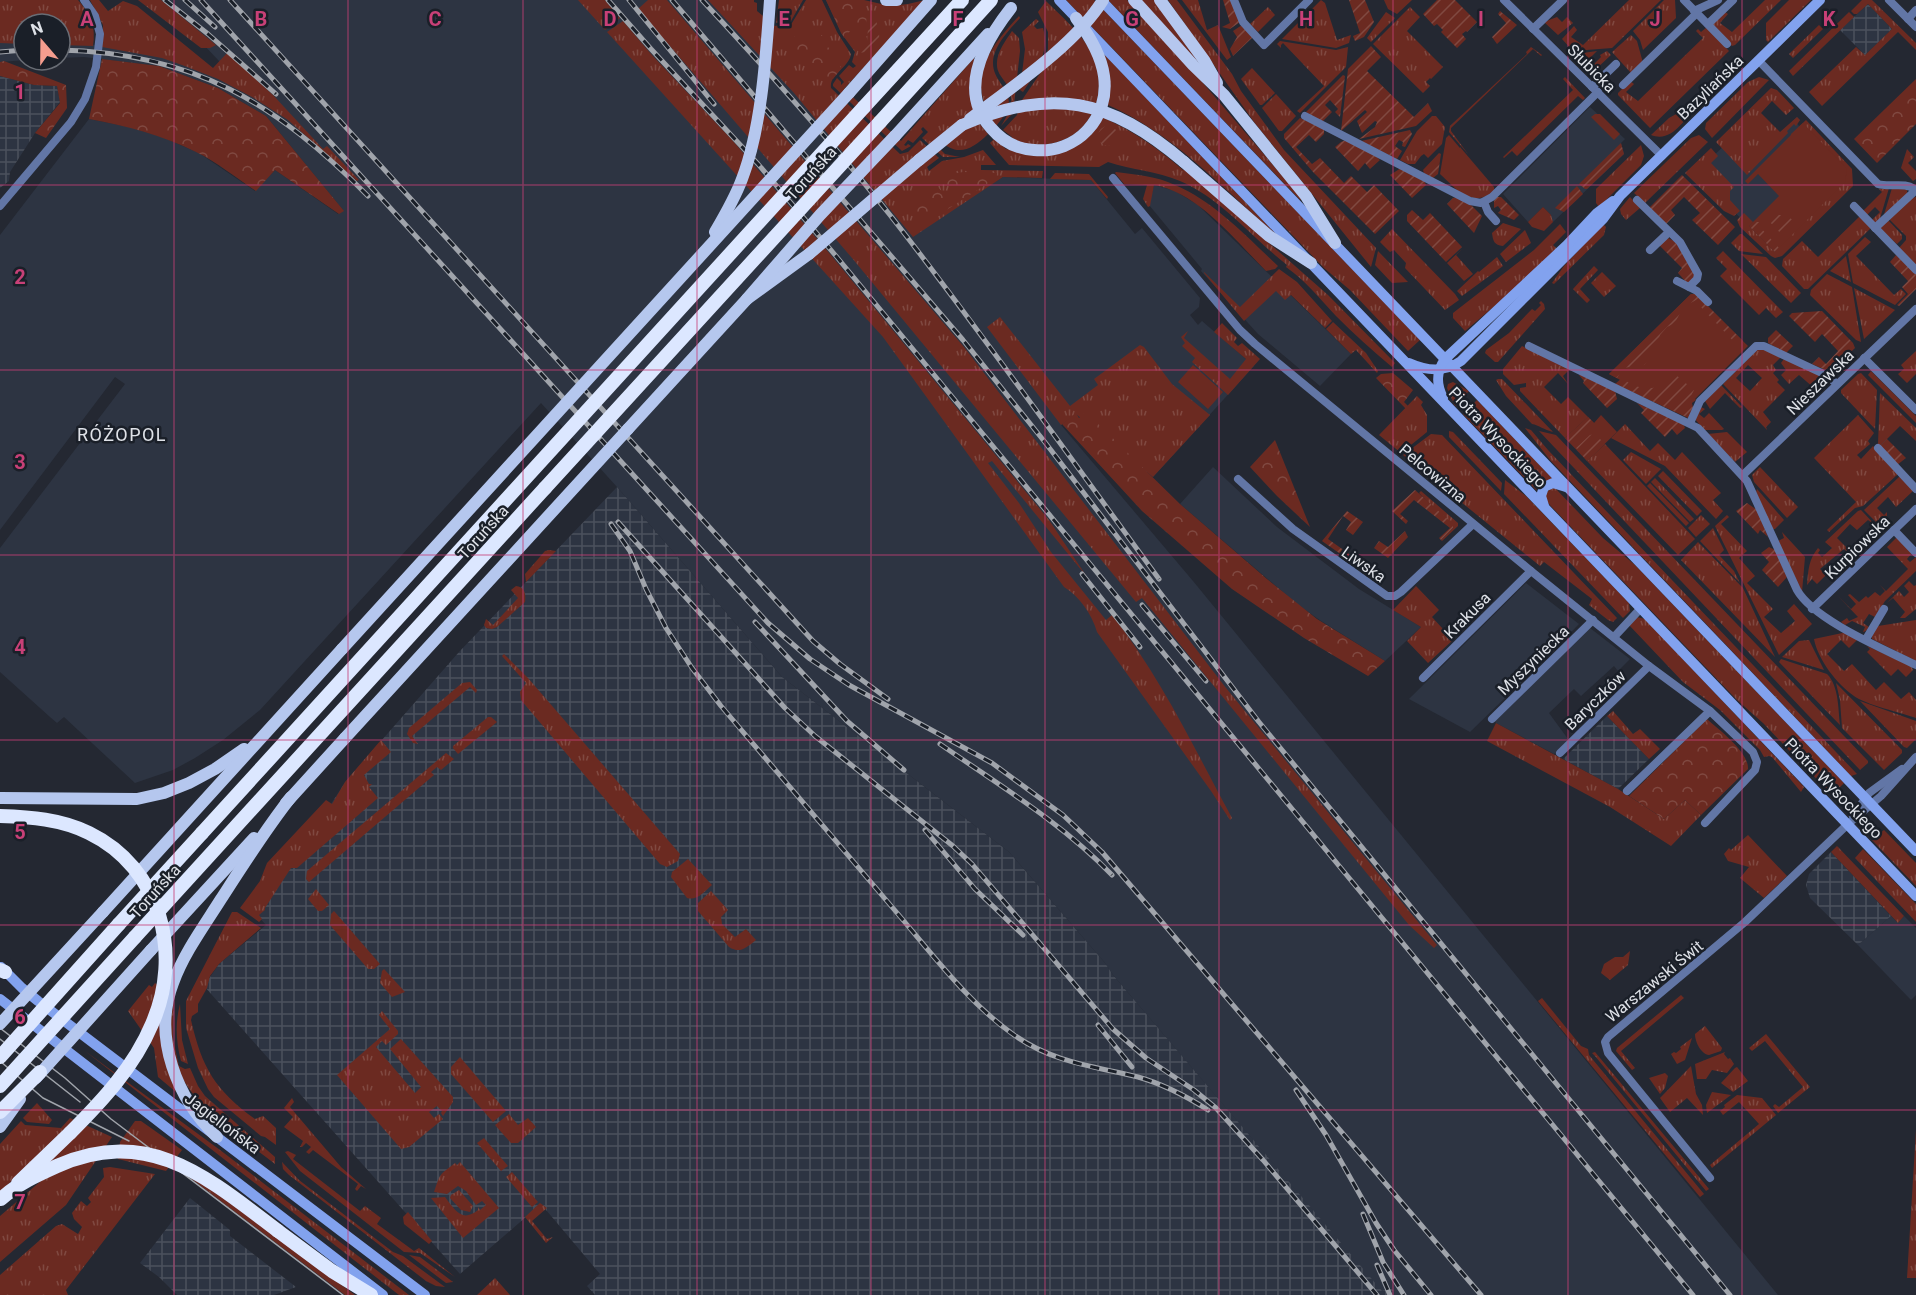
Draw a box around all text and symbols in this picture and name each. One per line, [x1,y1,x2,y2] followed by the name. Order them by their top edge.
[80,7,94,31] text: A
[255,7,267,31] text: B
[428,7,442,31] text: C
[604,7,617,31] text: D
[778,7,790,31] text: E
[953,7,964,31] text: F
[1125,7,1139,31] text: G
[1299,7,1313,31] text: H
[1478,7,1484,31] text: I
[1649,7,1661,31] text: J
[1823,7,1836,31] text: K
[12,12,72,72] north arrow
[28,18,46,39] text: N
[1563,40,1620,97] street label: Słubicka
[1673,51,1747,124] street label: Bazyliańska
[14,80,26,104] text: 1
[782,142,841,204] street label: Toruńska
[14,265,26,289] text: 2
[1783,346,1858,419] street label: Nieszawska
[1445,383,1550,492] street label: Piotra Wysockiego
[77,424,167,445] district label: RÓŻOPOL
[1395,440,1470,507] street label: Pelcowizna
[14,450,26,474] text: 3
[454,501,513,563] street label: Toruńska
[1821,512,1894,583] street label: Kurpiowska
[1338,542,1389,586] street label: Liwska
[1440,588,1494,642] street label: Krakusa
[1494,622,1573,699] street label: Myszyniecka
[14,635,26,659] text: 4
[1561,667,1630,734] street label: Baryczków
[1781,734,1886,843] street label: Piotra Wysockiego
[14,820,26,844] text: 5
[126,860,185,922] street label: Toruńska
[1601,936,1707,1026] street label: Warszawski Świt
[14,1005,26,1029] text: 6
[181,1089,264,1158] street label: Jagiellońska
[14,1190,26,1214] text: 7

